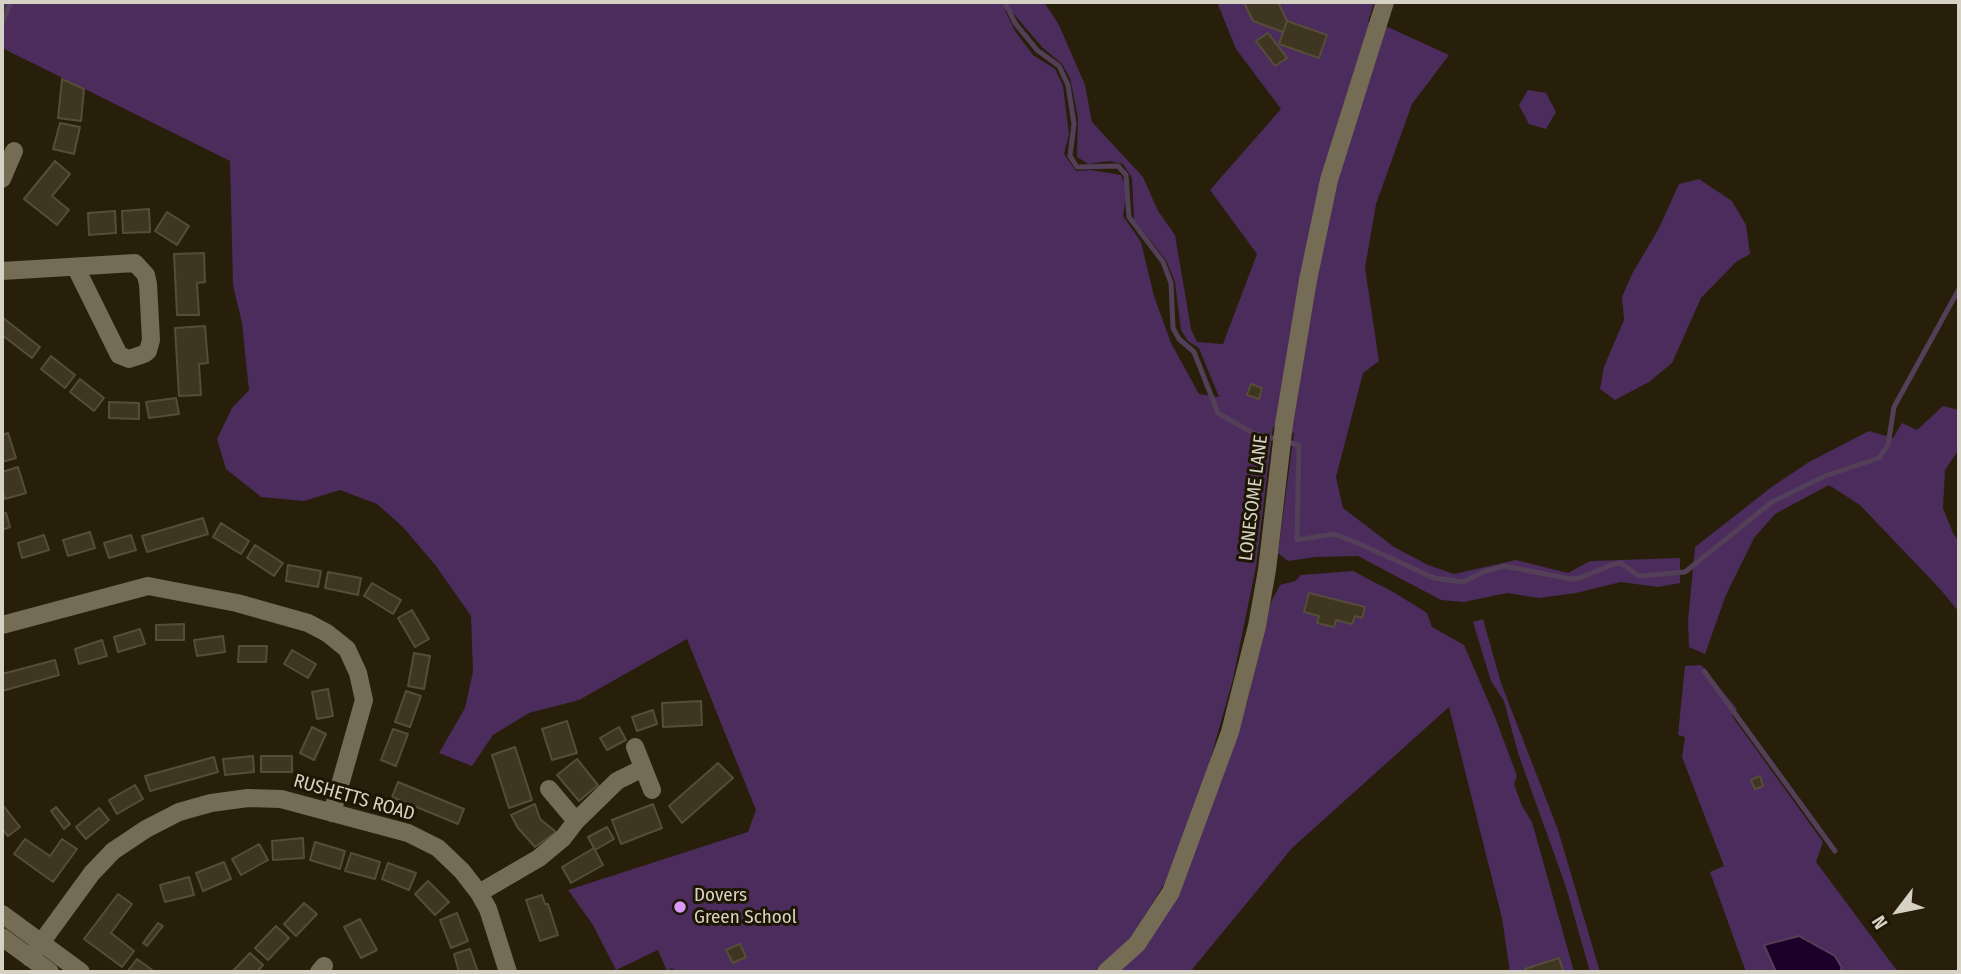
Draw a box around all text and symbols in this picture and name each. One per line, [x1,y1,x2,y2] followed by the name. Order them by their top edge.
[1235,434,1273,562] street label: LONESOME LANE
[291,770,417,826] street label: RUSHETTS ROAD
[1863,876,1933,946] north arrow
[694,885,797,929] place label: Dovers Green School
[672,899,688,915] marker: Dovers Green School
[1867,911,1893,933] text: N

